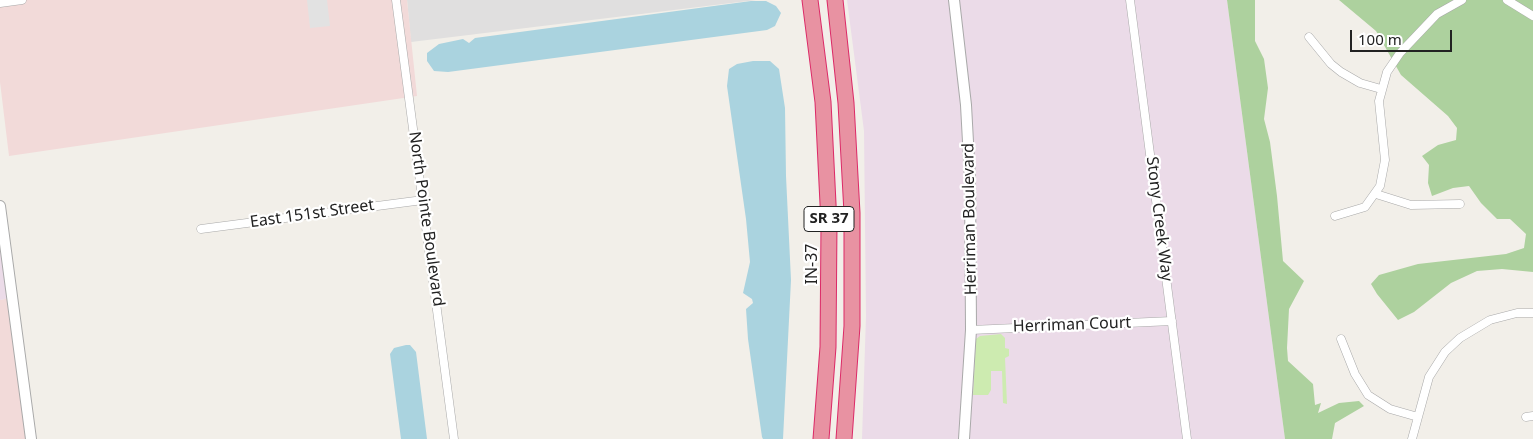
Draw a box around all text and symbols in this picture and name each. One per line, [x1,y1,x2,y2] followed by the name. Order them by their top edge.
[1353,20,1456,52] scale bar
[1358,29,1402,49] text: 100 m
[404,130,448,308] street label: North Pointe Boulevard
[959,143,981,295] street label: Herriman Boulevard
[1142,156,1176,282] street label: Stony Creek Way
[249,196,375,232] street label: East 151st Street
[804,206,854,232] road number: SR 37
[802,243,822,285] street label: IN-37
[1013,313,1131,337] street label: Herriman Court

